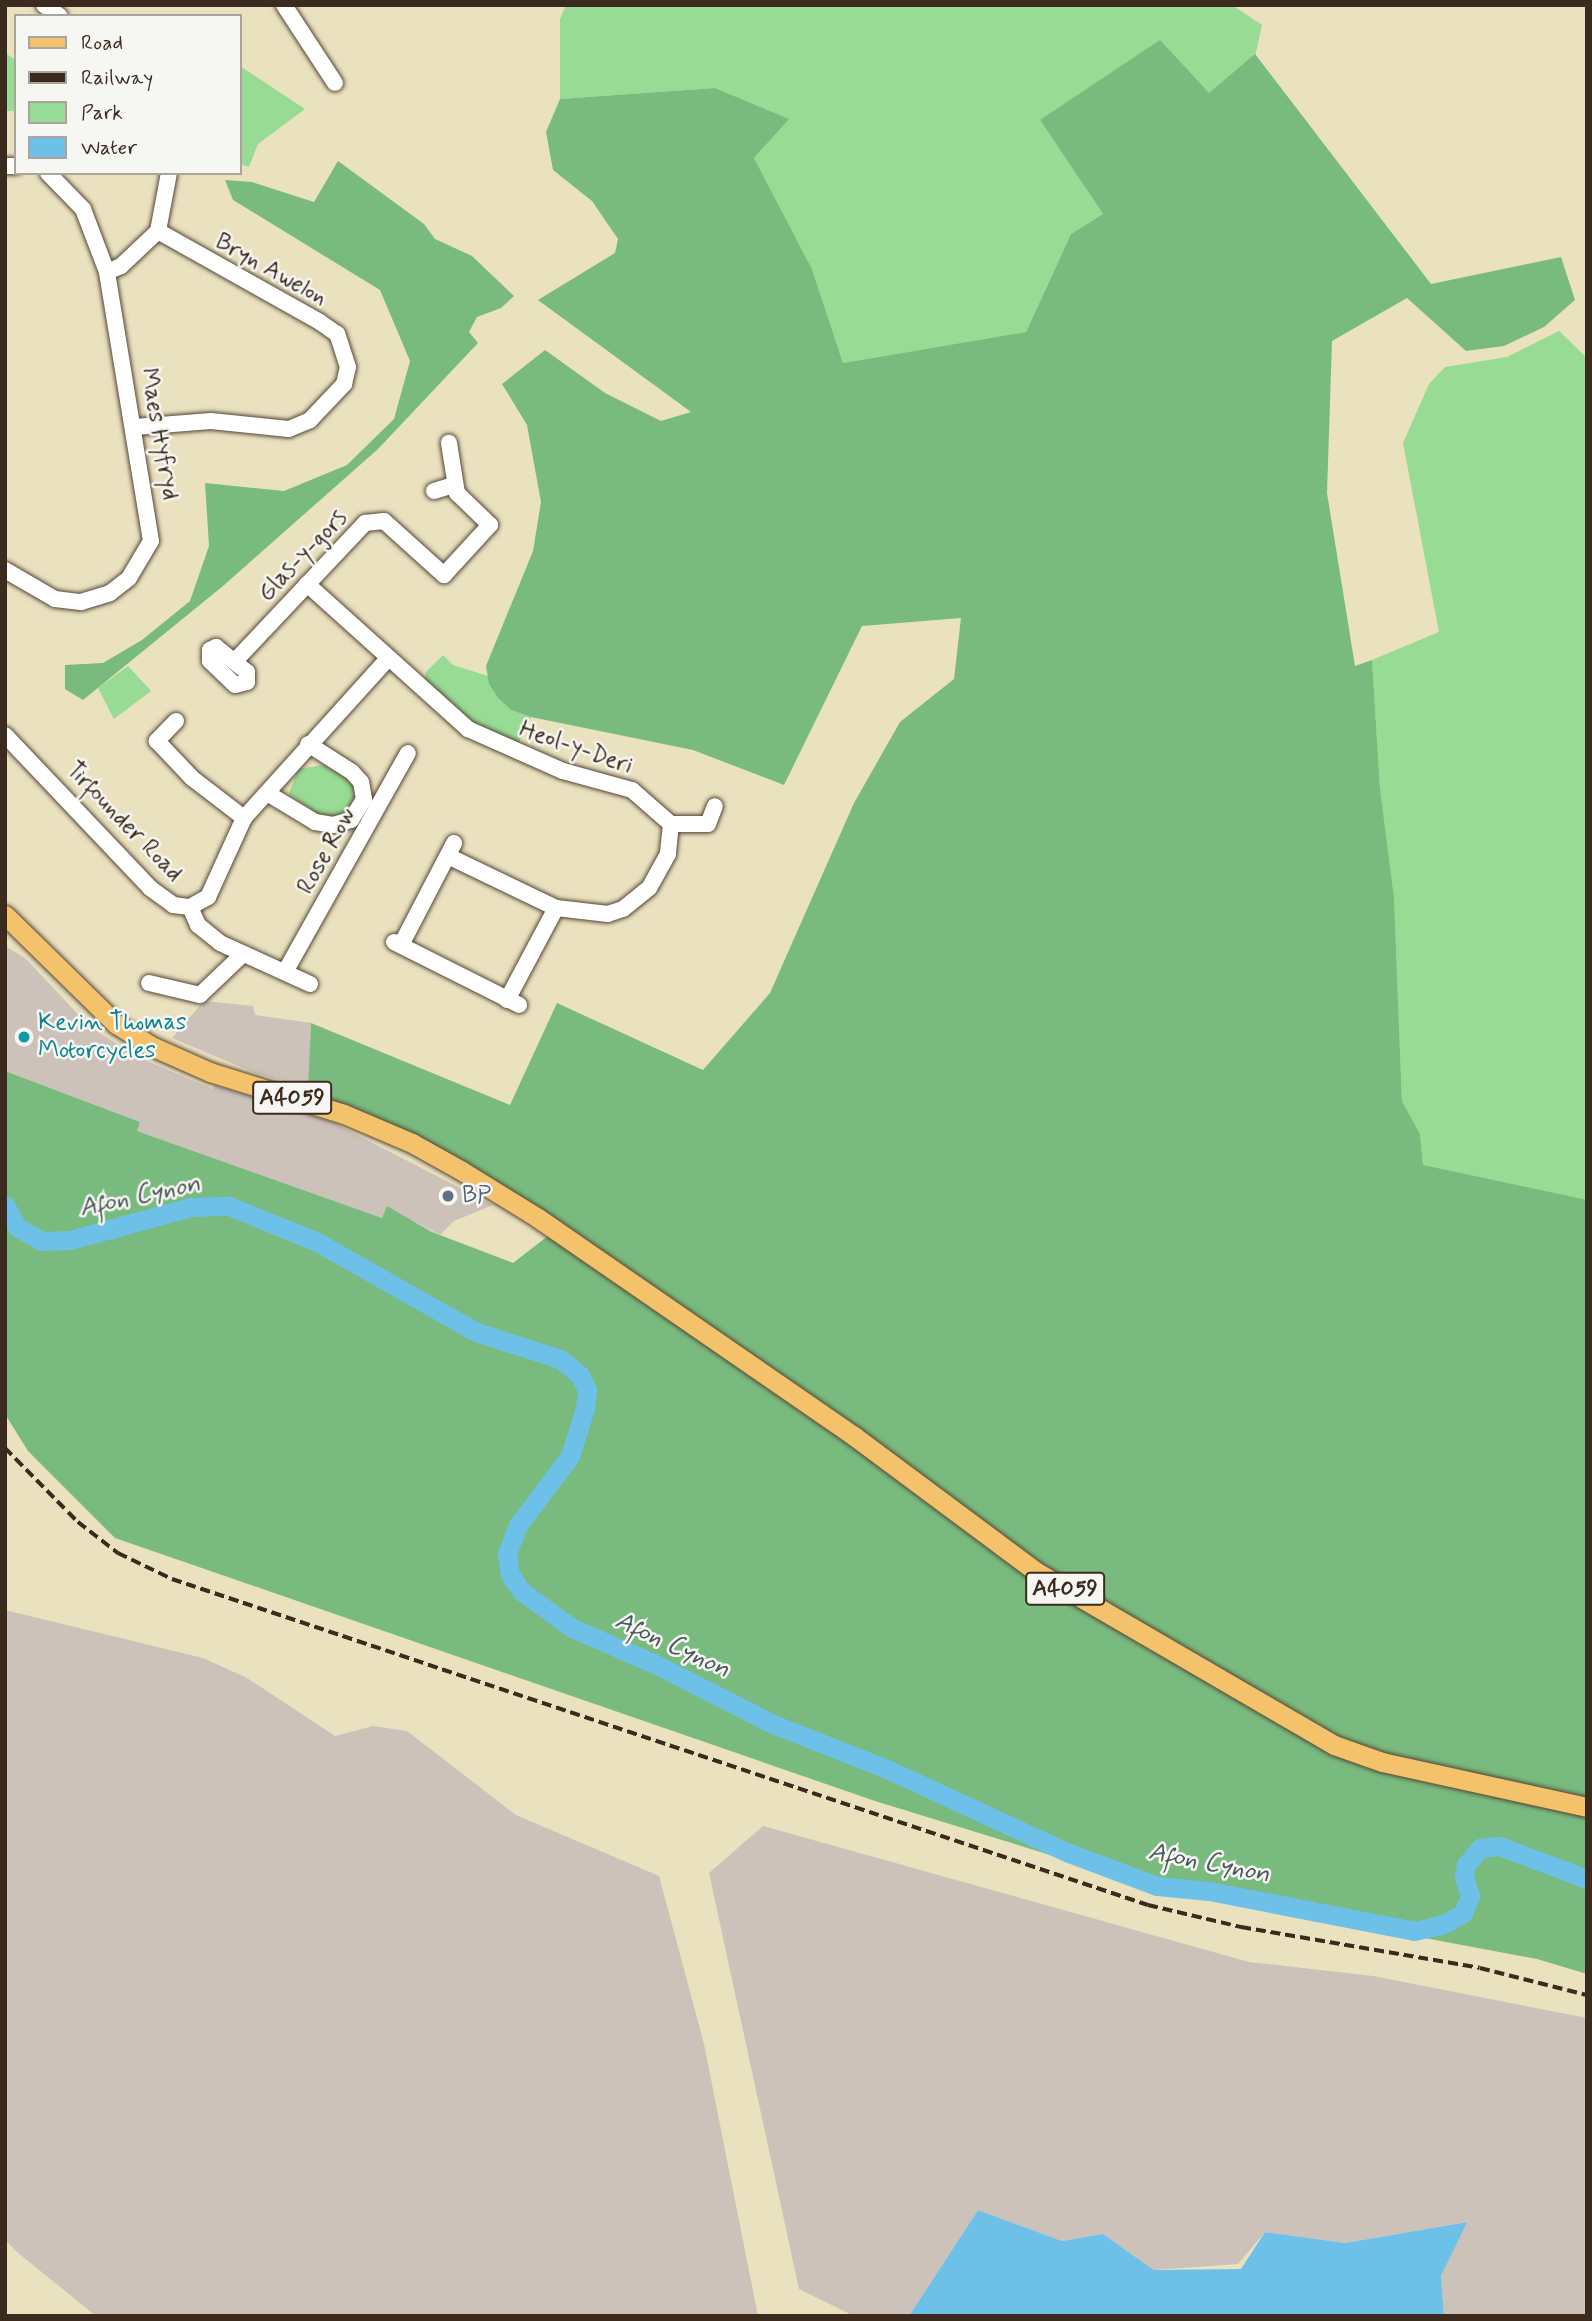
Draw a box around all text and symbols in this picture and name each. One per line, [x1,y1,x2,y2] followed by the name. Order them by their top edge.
[14,14,242,175] legend
[81,29,123,57] text: Road
[81,64,153,92] text: Railway
[81,99,123,127] text: Park
[81,134,137,162] text: Water
[206,225,336,315] street label: Bryn Awelon
[133,366,185,502] street label: Maes Hyfryd
[252,504,354,608] street label: Glas-y-gors
[515,715,637,781] street label: Heol-y-Deri
[59,756,189,888] street label: Tirfounder Road
[292,804,362,898] street label: Rose Row
[38,1009,186,1065] place label: Kevin Thomas Motorcycles
[16,1029,32,1045] marker: Kevin Thomas Motorcycles
[252,1078,332,1118] road number: A4059
[72,1168,208,1226] water label: Afon Cynon
[462,1182,491,1210] place label: BP
[440,1188,456,1204] marker: BP
[1025,1570,1105,1608] road number: A4059
[606,1604,738,1688] water label: Afon Cynon
[1141,1836,1277,1892] water label: Afon Cynon

